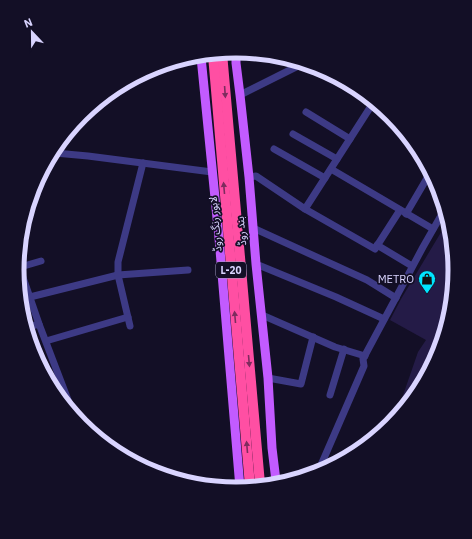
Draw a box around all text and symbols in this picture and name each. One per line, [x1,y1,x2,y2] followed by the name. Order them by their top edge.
[12,12,52,52] north arrow
[22,15,35,31] text: N
[222,86,229,98] one-way arrow
[221,182,227,194] one-way arrow
[206,196,224,252] street label: لاہور رنگ روڈ
[233,216,249,246] street label: بند روڈ
[216,262,246,278] road number: L-20
[417,269,437,294] shop icon: METRO
[378,272,414,286] place label: METRO
[232,311,239,323] one-way arrow
[245,355,252,367] one-way arrow
[244,441,250,453] one-way arrow

